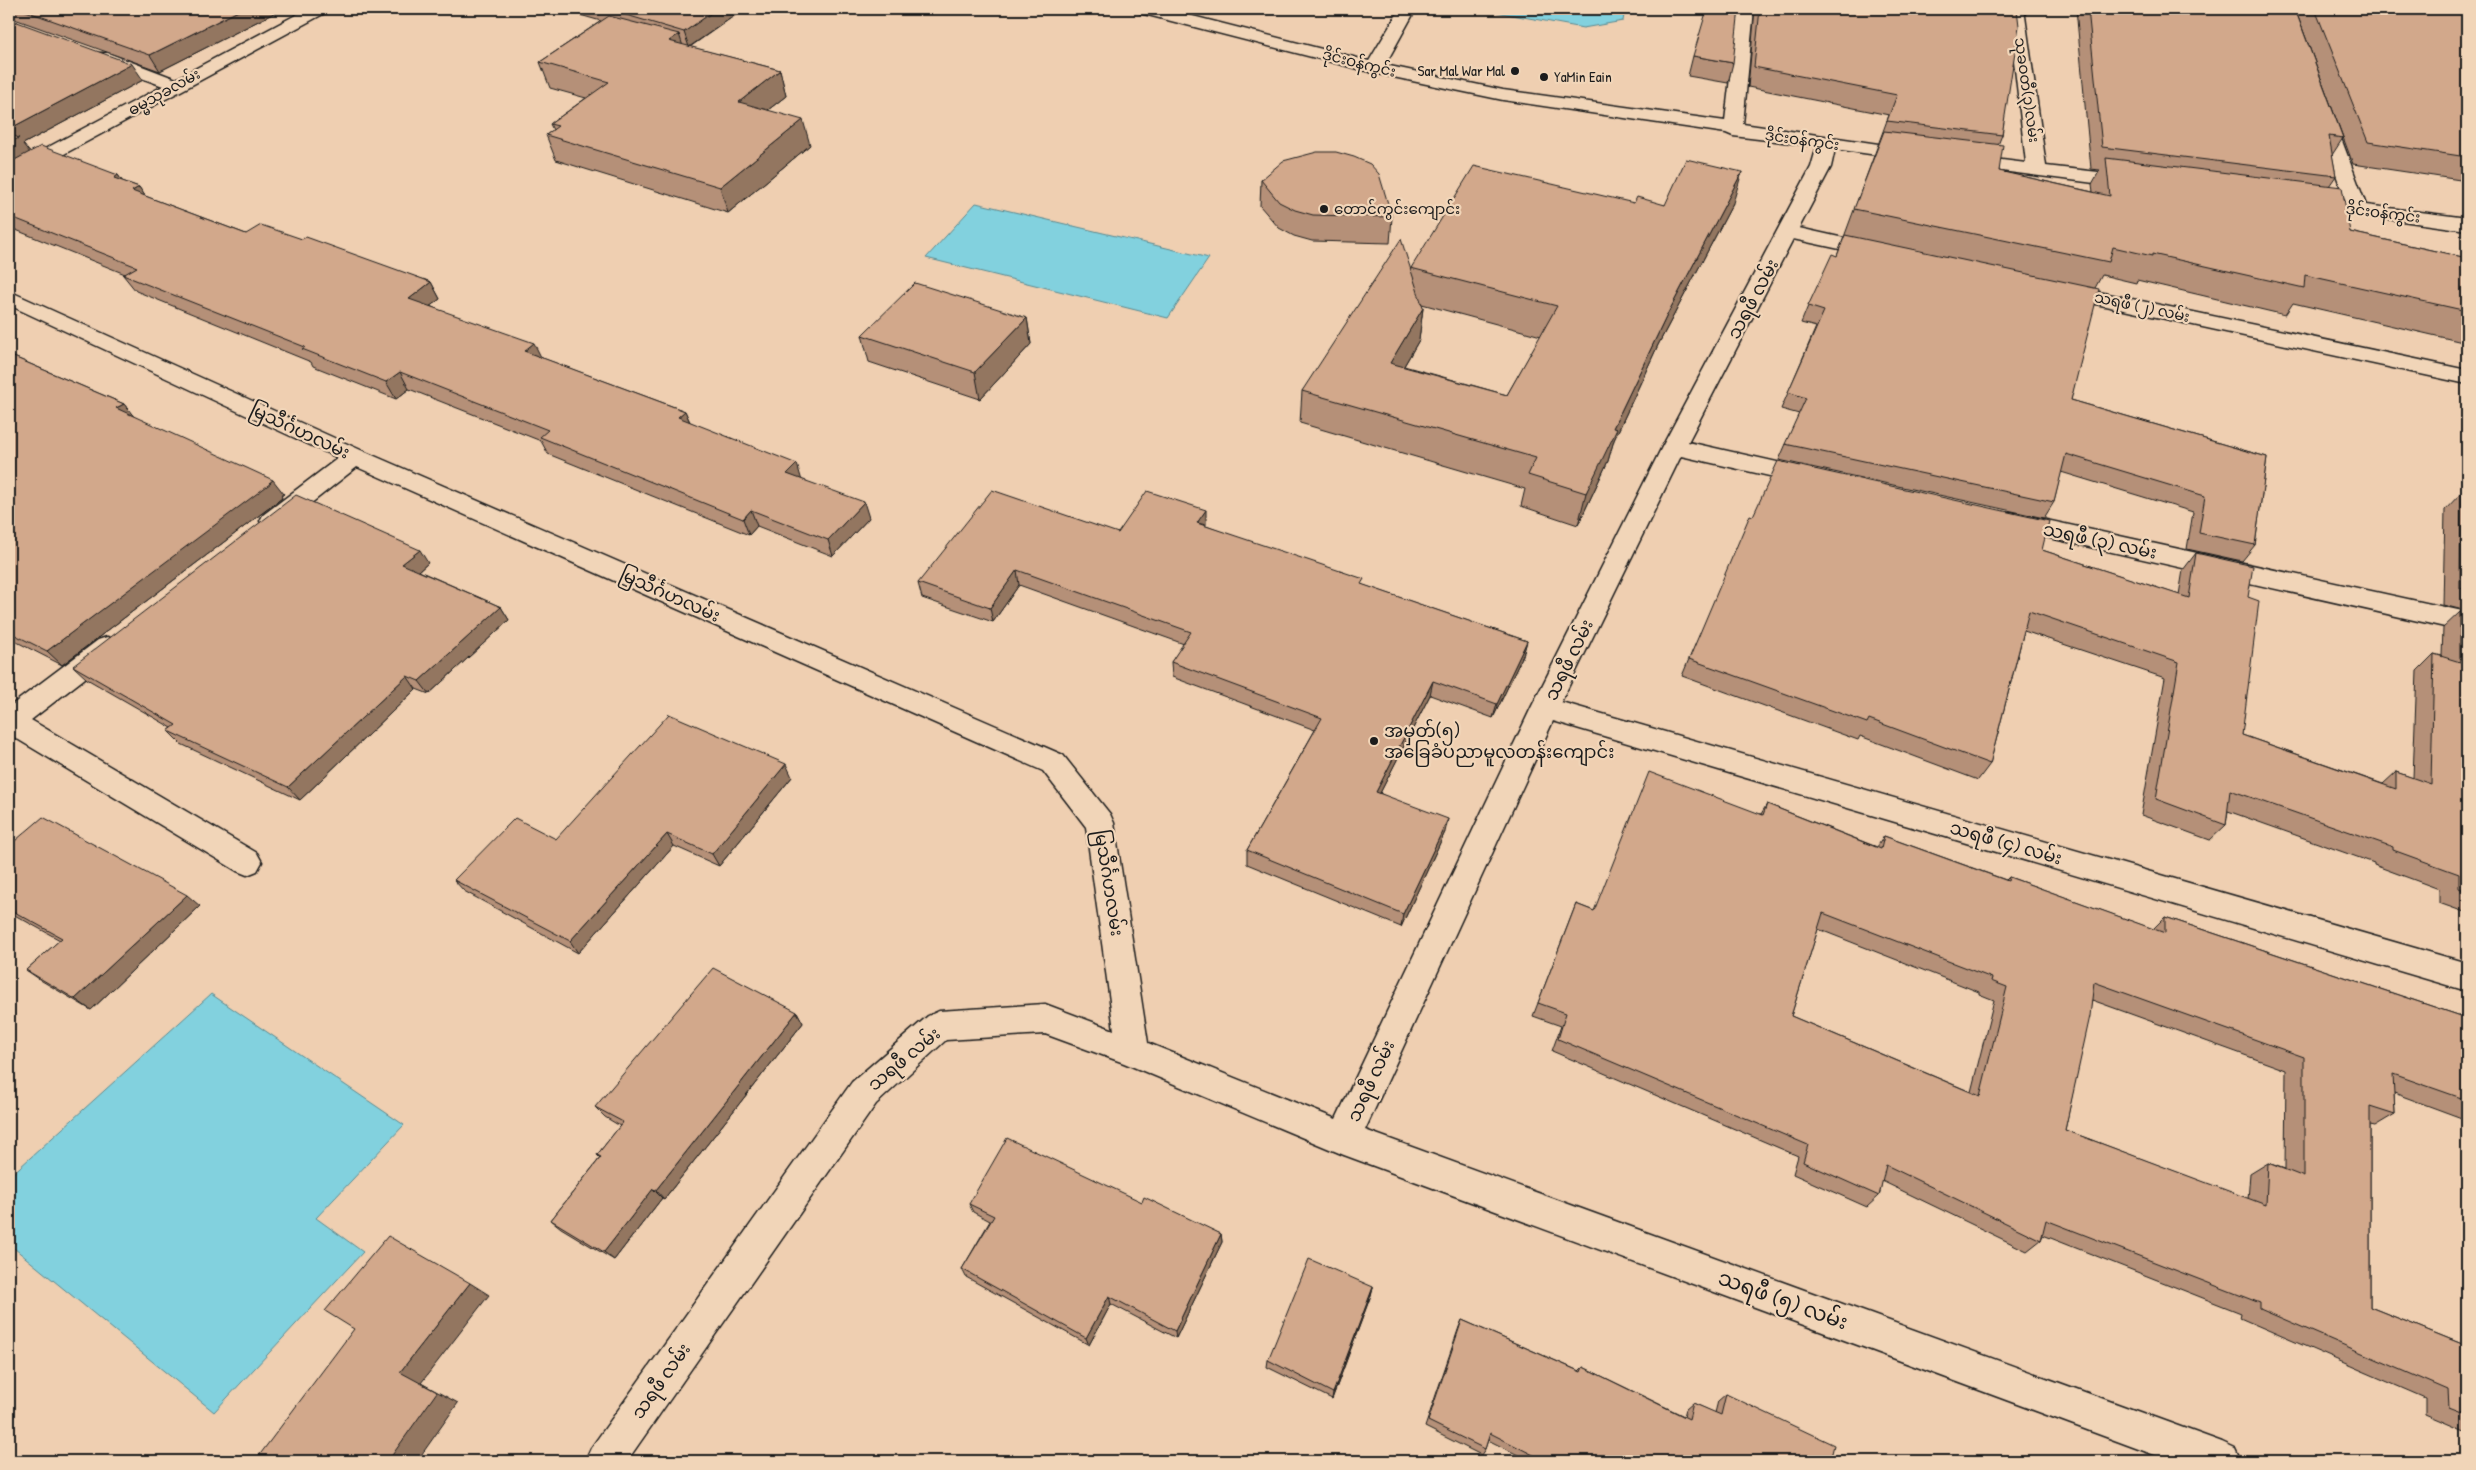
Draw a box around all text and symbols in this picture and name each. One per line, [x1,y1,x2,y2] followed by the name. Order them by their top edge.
[2008,36,2045,144] street label: သုခဝတီ(၃)လမ်း
[1320,43,1398,84] street label: ဒိုင်းဝန်ကွင်း
[1418,60,1505,81] place label: Sar Mal War Mal
[124,63,205,122] street label: ဓမ္မသုခလမ်း
[1509,65,1521,77] marker: Sar Mal War Mal
[1554,66,1612,87] place label: YaMin Eain
[1538,71,1550,83] marker: YaMin Eain
[1763,124,1841,157] street label: ဒိုင်းဝန်ကွင်း
[1334,198,1460,221] place label: တောင်ကွင်းကျောင်း
[2344,198,2422,229] street label: ဒိုင်းဝန်ကွင်း
[1318,203,1330,215] marker: တောင်ကွင်းကျောင်း
[1720,254,1787,345] street label: သရဖီ လမ်း
[2092,286,2192,329] street label: သရဖီ (၂) လမ်း
[245,396,355,467] street label: မြသီင်္ဂဟလမ်း
[2040,515,2159,568] street label: သရဖီ (၃) လမ်း
[615,560,725,631] street label: မြသီင်္ဂဟလမ်း
[1537,614,1602,706] street label: သရဖီ လမ်း
[1384,718,1614,767] place label: အမှတ်(၅) အခြေခံပညာမူလတန်းကျောင်း
[1368,735,1380,747] marker: အမှတ်(၅) အခြေခံပညာမူလတန်းကျောင်း
[1946,814,2065,873] street label: သရဖီ (၄) လမ်း
[1086,828,1131,938] street label: မြသီင်္ဂဟလမ်း
[861,1020,947,1099] street label: သရဖီ လမ်း
[1340,1035,1403,1127] street label: သရဖီ လမ်း
[1713,1262,1852,1339] street label: သရဖီ (၅) လမ်း
[624,1337,698,1426] street label: သရဖီ လမ်း

